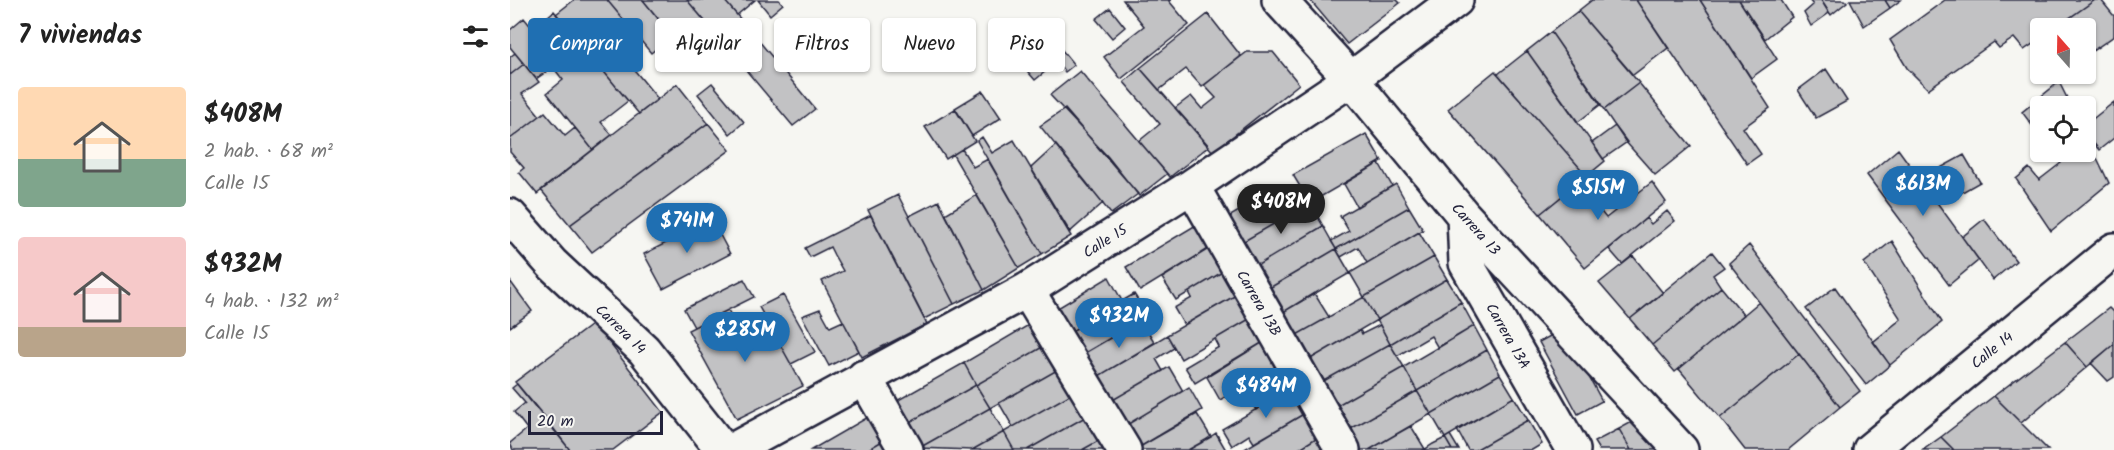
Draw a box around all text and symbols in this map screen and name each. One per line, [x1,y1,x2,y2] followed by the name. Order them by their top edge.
[18,15,142,57] text: 7 viviendas
[528,18,643,72] chip: Comprar
[655,18,762,72] chip: Alquilar
[774,18,870,72] chip: Filtros
[882,18,976,72] chip: Nuevo
[988,18,1065,72] chip: Piso
[2030,18,2096,84] north arrow
[2030,18,2096,162] map controls
[459,20,492,53] icon: filters
[204,94,282,136] text: $408M
[2030,96,2096,162] button: locate
[66,111,138,183] icon: home
[204,136,333,168] text: 2 hab. · 68 m²
[1881,166,1965,217] pin: $613M
[204,168,269,200] text: Calle 15
[1896,169,1950,201] text: $613M
[1556,170,1640,221] pin: $515M
[1571,173,1625,205] text: $515M
[1239,184,1323,235] pin: $408M
[1251,187,1311,219] text: $408M
[1445,198,1506,262] street label: Carrera 13
[645,203,729,254] pin: $741M
[660,206,714,238] text: $741M
[1078,218,1133,265] street label: Calle 15
[204,244,282,286] text: $932M
[66,261,138,333] icon: home
[1229,266,1287,341] street label: Carrera 13B
[204,286,339,318] text: 4 hab. · 132 m²
[1077,298,1161,349] pin: $932M
[589,299,652,360] street label: Carrera 14
[1478,299,1536,374] street label: Carrera 13A
[1089,301,1149,333] text: $932M
[703,312,787,363] pin: $285M
[715,315,775,347] text: $285M
[204,318,269,350] text: Calle 15
[1966,326,2019,376] street label: Calle 14
[1224,368,1308,419] pin: $484M
[1236,371,1296,403] text: $484M
[528,408,663,436] scale bar
[537,409,573,434] text: 20 m

